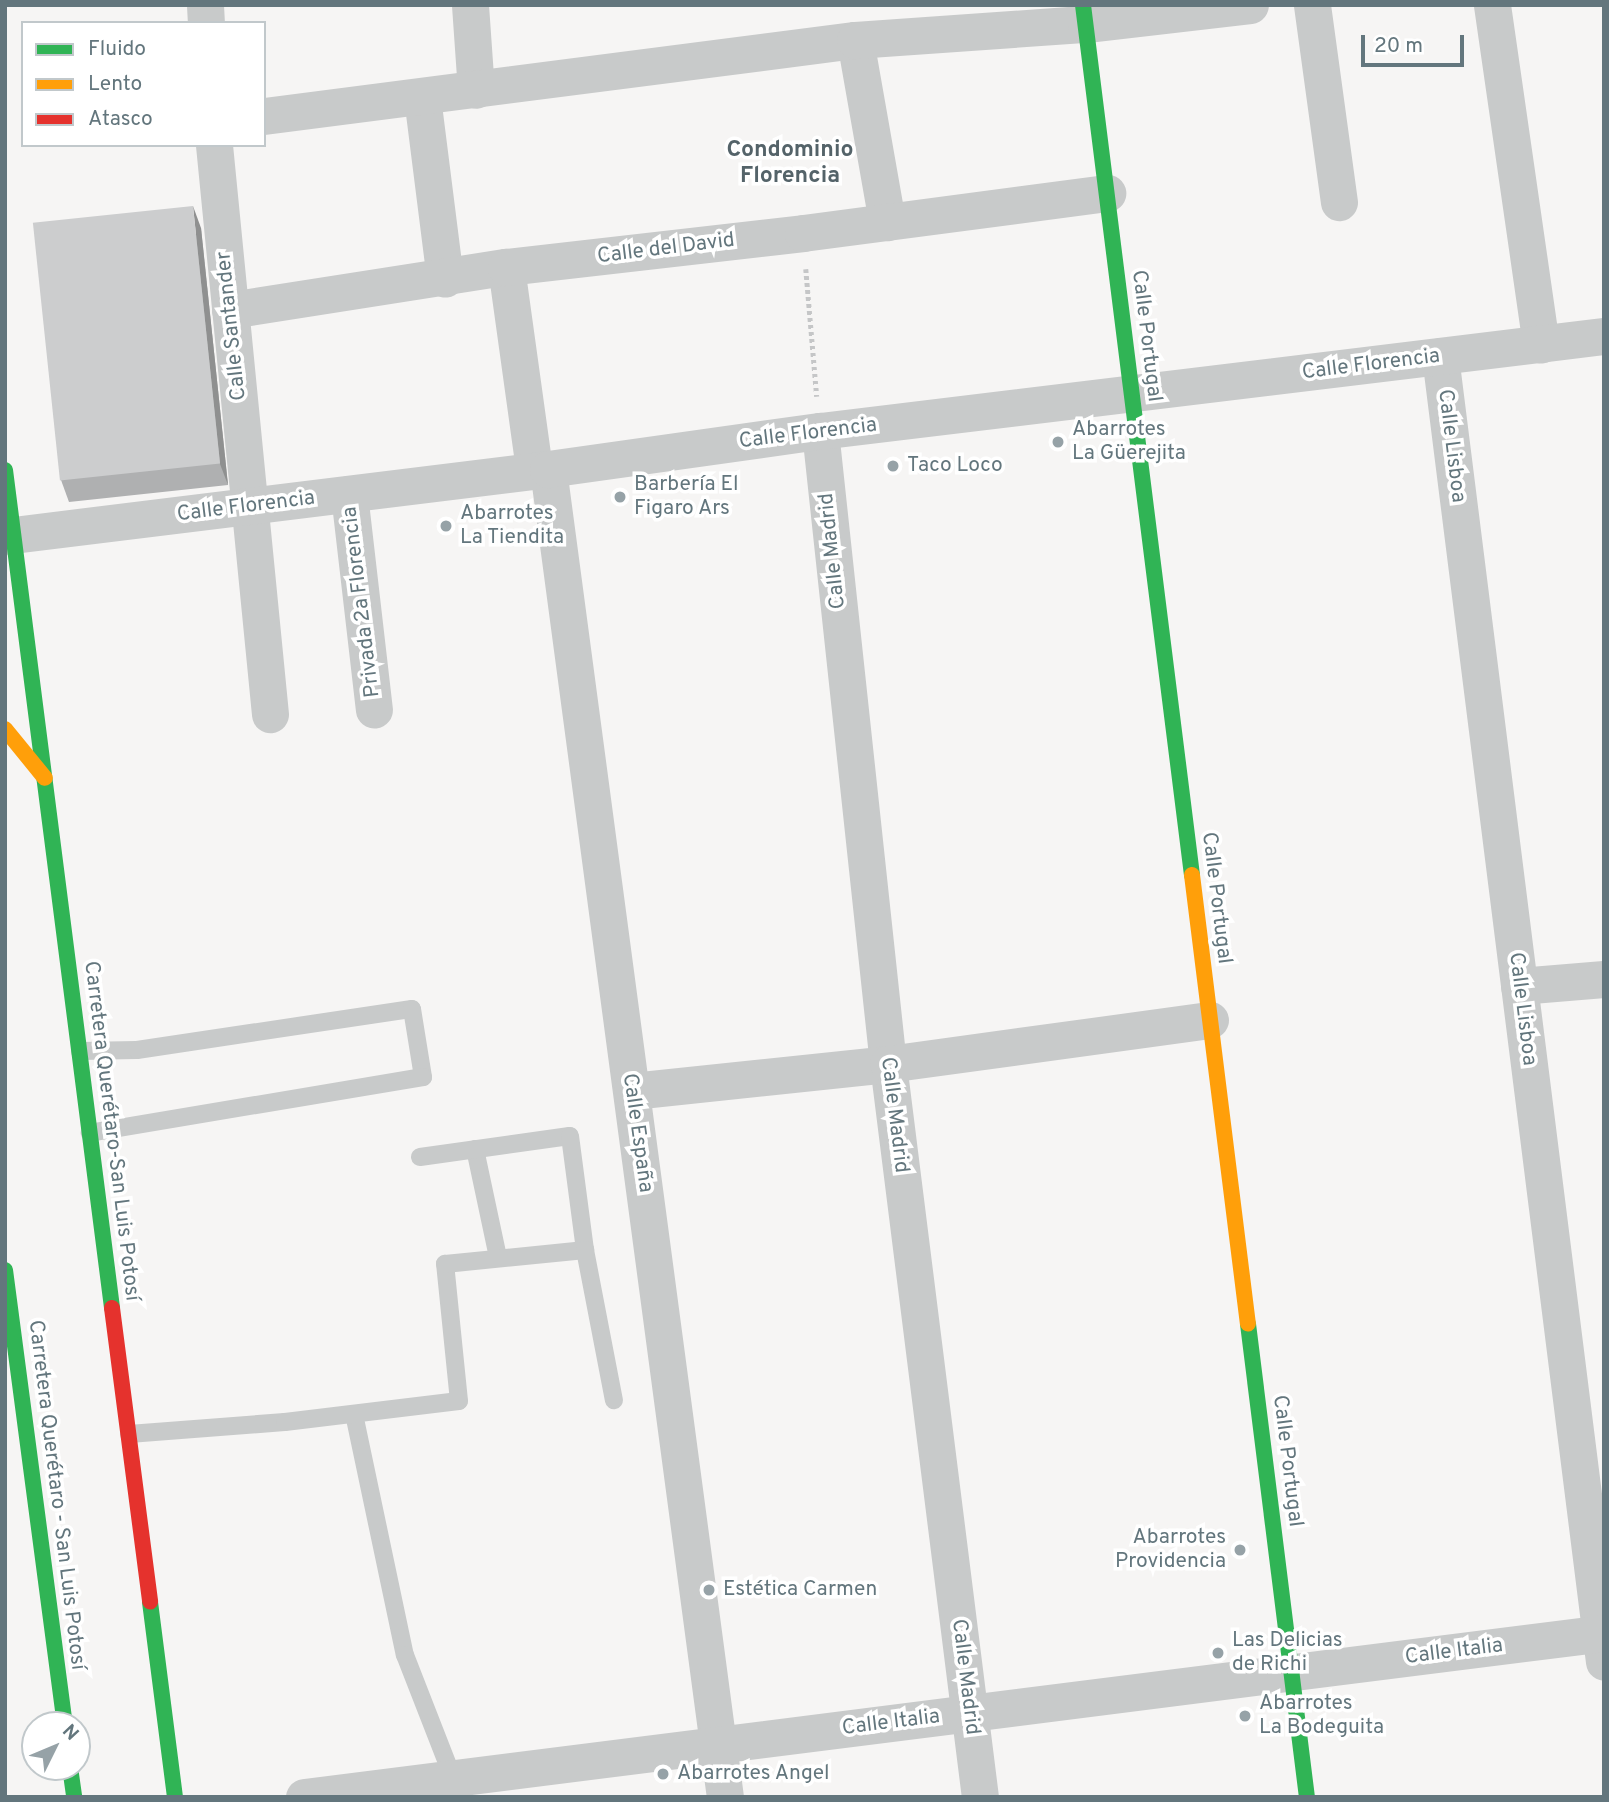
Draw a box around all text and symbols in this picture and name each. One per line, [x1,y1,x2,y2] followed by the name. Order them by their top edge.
[21,21,266,147] legend
[1364,21,1467,65] scale bar
[1374,33,1423,60] text: 20 m
[88,36,146,63] text: Fluido
[88,71,142,98] text: Lento
[88,106,153,133] text: Atasco
[726,137,854,191] district label: Condominio Florencia
[596,228,736,270] street label: Calle del David
[212,250,252,402] street label: Calle Santander
[1125,269,1167,403] street label: Calle Portugal
[1301,344,1441,386] street label: Calle Florencia
[1432,388,1470,504] street label: Calle Lisboa
[738,413,878,455] street label: Calle Florencia
[1072,417,1186,467] place label: Abarrotes La Güerejita
[1050,434,1066,450] marker: Abarrotes La Güerejita
[907,453,1003,479] place label: Taco Loco
[885,458,901,474] marker: Taco Loco
[634,472,739,522] place label: Barbería El Figaro Ars
[176,486,316,528] street label: Calle Florencia
[612,489,628,505] marker: Barbería El Figaro Ars
[814,492,852,610] street label: Calle Madrid
[460,501,565,551] place label: Abarrotes La Tiendita
[338,505,386,699] street label: Privada 2a Florencia
[438,518,454,534] marker: Abarrotes La Tiendita
[1195,831,1237,965] street label: Calle Portugal
[1503,951,1541,1067] street label: Calle Lisboa
[78,960,144,1302] street label: Carretera Querétaro-San Luis Potosí
[874,1056,914,1174] street label: Calle Madrid
[616,1072,658,1194] street label: Calle España
[22,1319,90,1671] street label: Carretera Querétaro - San Luis Potosí
[1266,1394,1308,1528] street label: Calle Portugal
[1115,1525,1226,1575] place label: Abarrotes Providencia
[1232,1542,1248,1558] marker: Abarrotes Providencia
[723,1577,877,1603] place label: Estética Carmen
[701,1582,717,1598] marker: Estética Carmen
[945,1618,985,1736] street label: Calle Madrid
[1232,1628,1343,1678] place label: Las Delicias de Richi
[1404,1633,1504,1671] street label: Calle Italia
[1210,1645,1226,1661] marker: Las Delicias de Richi
[1259,1691,1384,1741] place label: Abarrotes La Bodeguita
[841,1704,941,1742] street label: Calle Italia
[1237,1708,1253,1724] marker: Abarrotes La Bodeguita
[21,1711,91,1781] north arrow
[56,1720,83,1746] text: N
[677,1761,830,1787] place label: Abarrotes Angel
[655,1766,671,1782] marker: Abarrotes Angel

